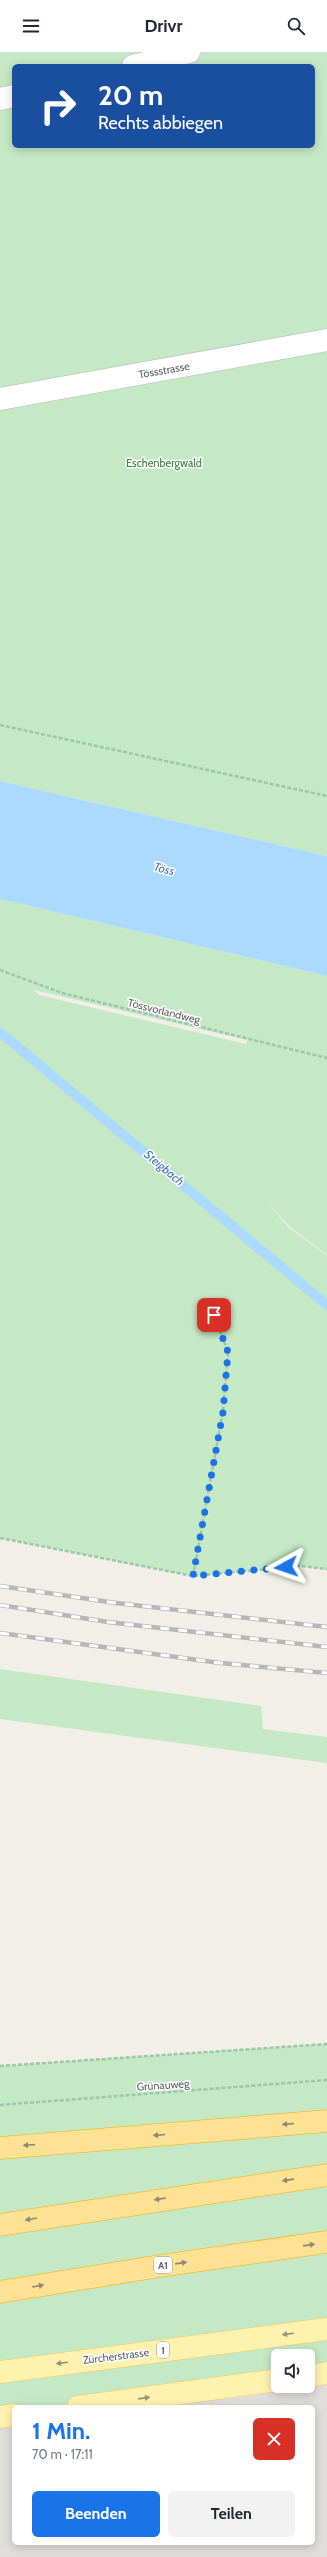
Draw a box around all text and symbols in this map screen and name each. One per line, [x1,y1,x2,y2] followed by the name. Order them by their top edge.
[20,15,42,37] icon: menu
[145,15,182,37] text: Drivr
[285,15,307,37] icon: search
[98,78,163,112] text: 20 m
[32,80,84,132] icon: right
[98,112,223,134] text: Rechts abbiegen
[137,359,191,381] street label: Tössstrasse
[126,456,202,470] park label: Eschenbergwald
[152,859,176,878] water label: Töss
[126,995,202,1027] street label: Tössvorlandweg
[141,1147,187,1189] water label: Steigbach
[197,1298,231,1332] pin
[203,1304,225,1326] icon: arrive
[265,1546,307,1588] position arrow
[136,2076,190,2094] street label: Grünauweg
[282,2121,294,2128] one-way arrow
[153,2132,165,2138] one-way arrow
[23,2142,35,2149] one-way arrow
[282,2177,294,2183] one-way arrow
[154,2196,166,2202] one-way arrow
[25,2216,37,2222] one-way arrow
[303,2241,315,2248] one-way arrow
[154,2257,172,2273] road number: A1
[175,2260,187,2266] one-way arrow
[32,2283,45,2289] one-way arrow
[282,2331,294,2337] one-way arrow
[157,2342,169,2358] road number: 1
[82,2345,150,2367] street label: Zürcherstrasse
[271,2349,315,2393] map controls
[271,2349,315,2393] button: sound
[56,2360,68,2367] one-way arrow
[138,2395,150,2401] one-way arrow
[32,2416,90,2445] text: 1 Min.
[253,2418,295,2460] button: close
[32,2446,93,2462] text: 70 m · 17:11
[32,2491,160,2537] button: Beenden
[168,2491,295,2537] button: Teilen

